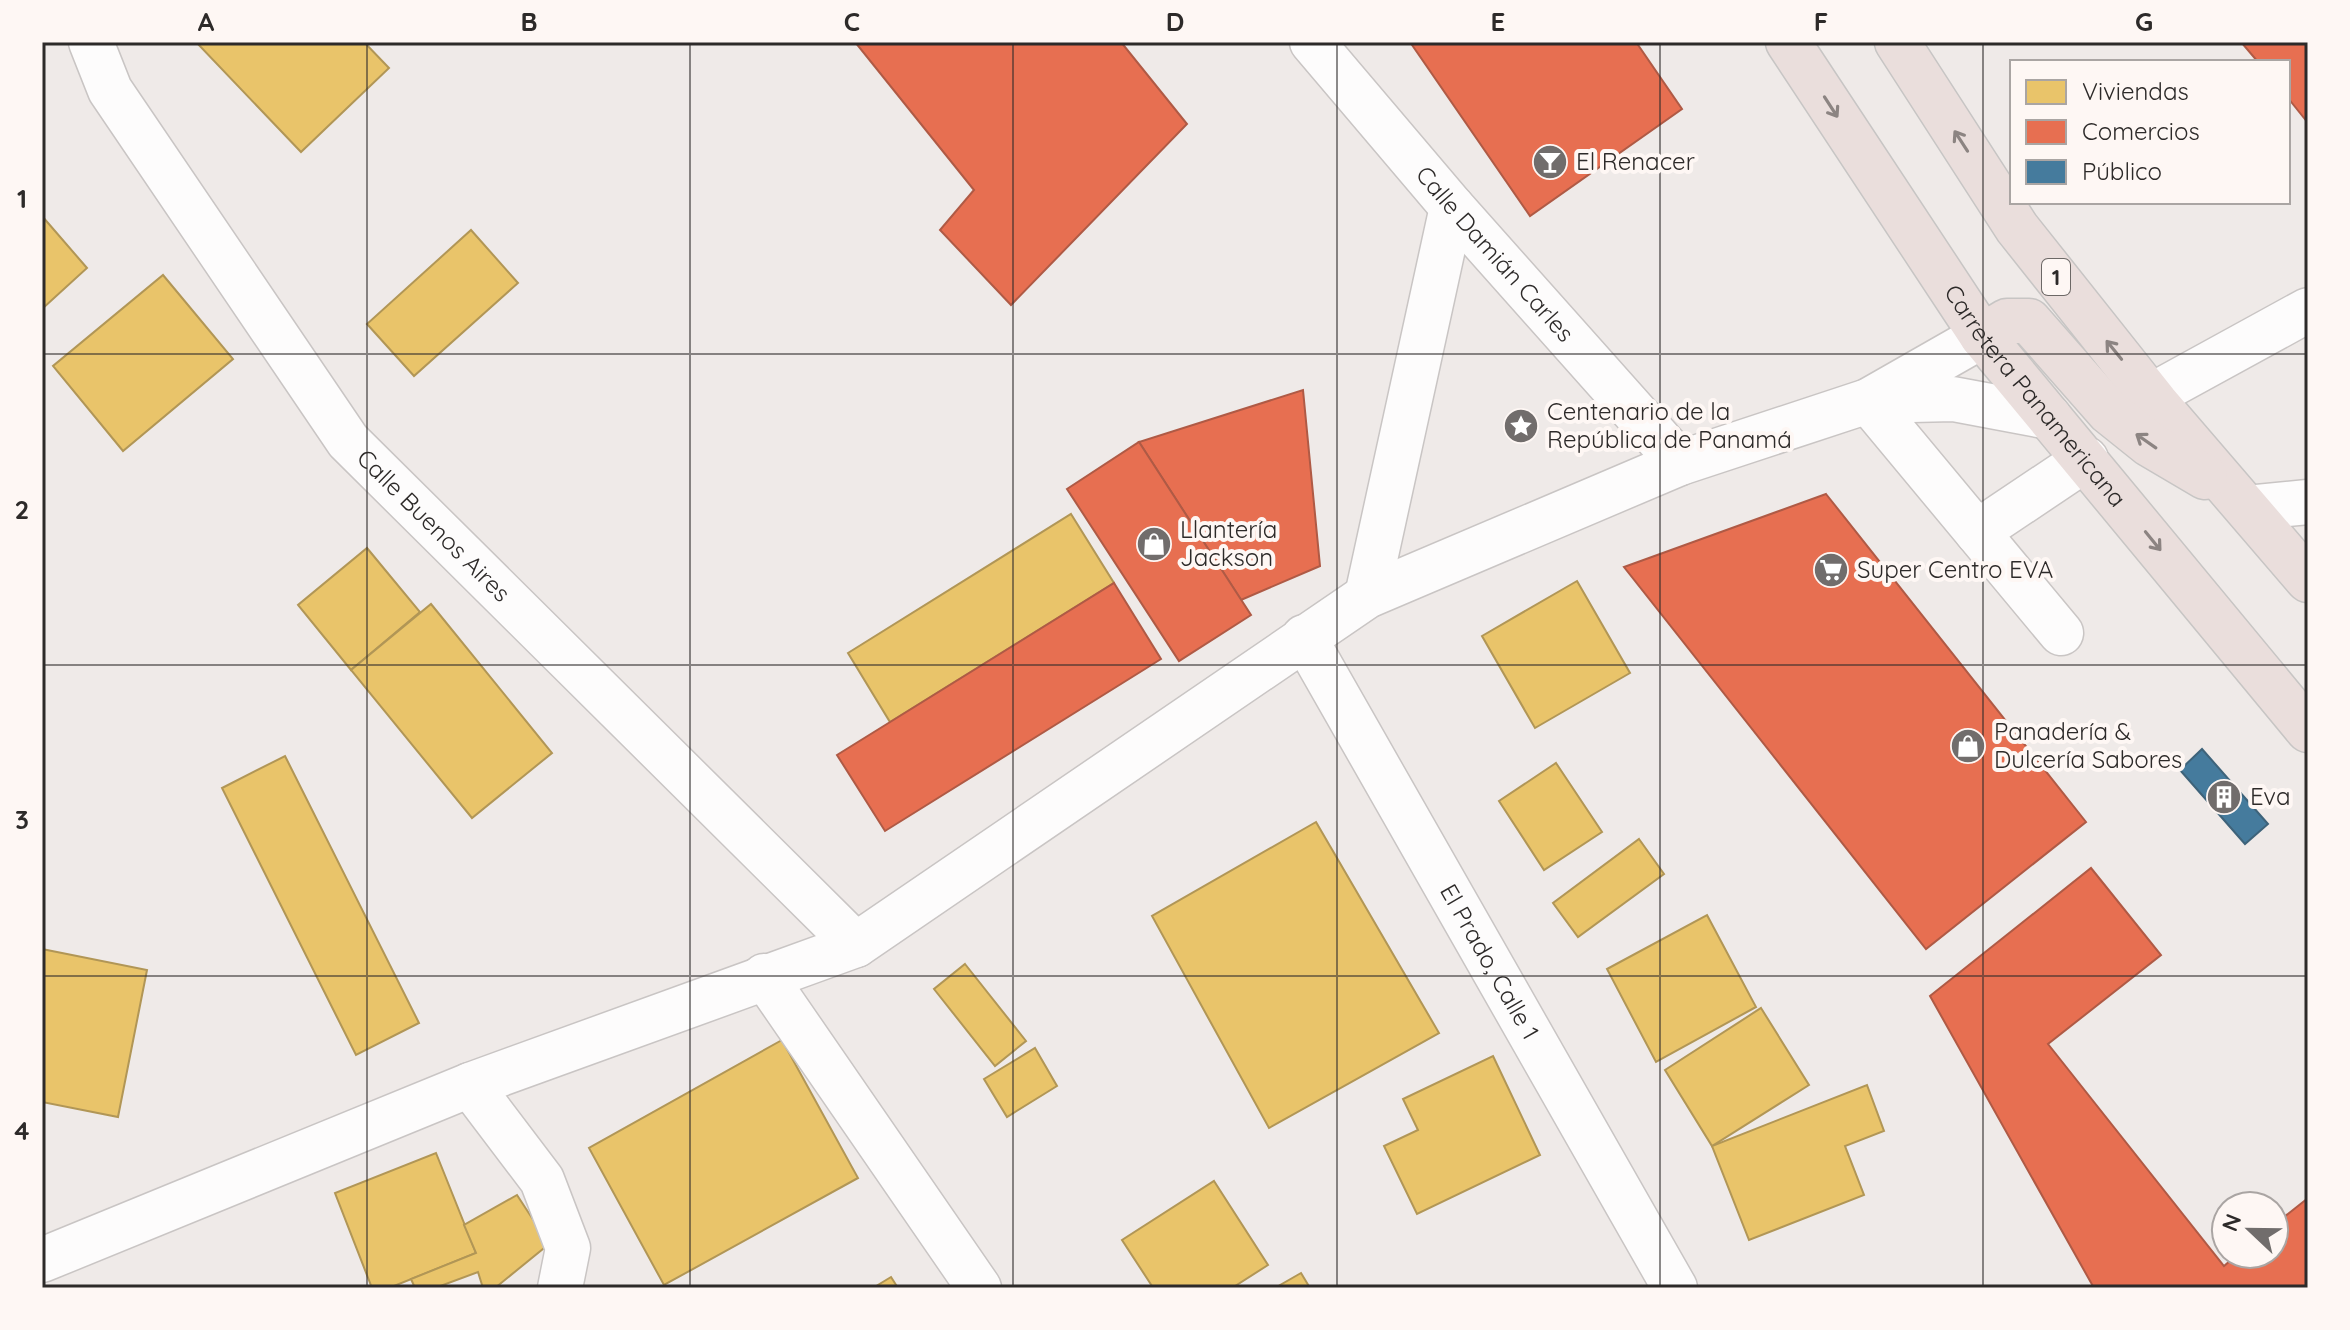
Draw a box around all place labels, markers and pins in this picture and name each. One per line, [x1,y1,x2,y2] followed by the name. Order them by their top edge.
[1531,143,1569,181] bar icon: El Renacer
[1576,146,1695,176] place label: El Renacer
[1547,396,1792,454] place label: Centenario de la República de Panamá
[1502,407,1540,445] place icon: Centenario de la República de Panamá
[1180,514,1277,572] place label: Llantería Jackson
[1135,525,1173,563] shop icon: Llantería Jackson
[1812,551,1850,589] supermarket icon: Super Centro EVA
[1857,554,2053,584] place label: Super Centro EVA
[1994,716,2182,774] place label: Panadería & Dulcería Sabores
[1949,727,1987,765] shop icon: Panadería & Dulcería Sabores
[2205,778,2243,816] building icon: Eva
[2250,781,2290,811] place label: Eva

